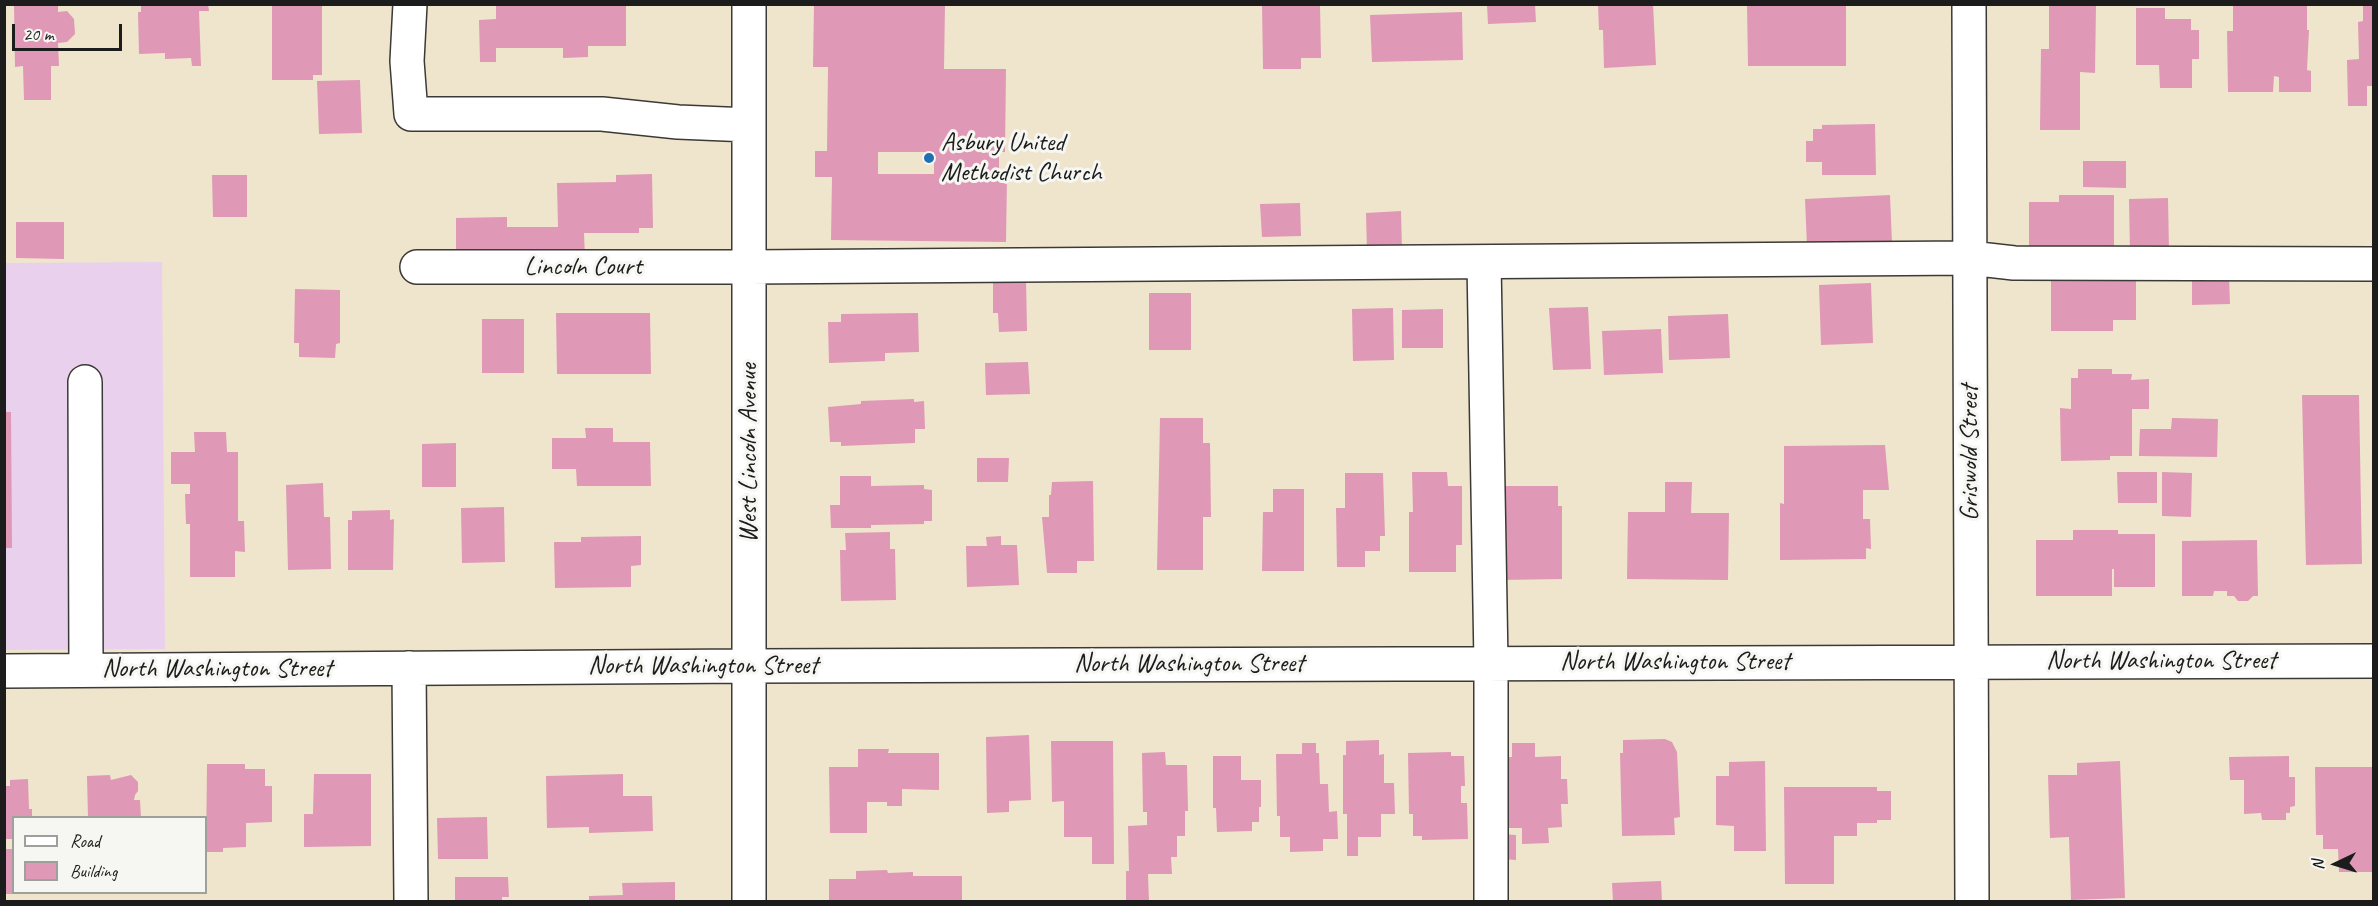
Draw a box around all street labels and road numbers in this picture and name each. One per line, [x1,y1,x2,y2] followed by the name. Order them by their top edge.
[524,251,642,283] street label: Lincoln Court
[733,363,765,543] street label: West Lincoln Avenue
[1954,385,1986,521] street label: Griswold Street
[2046,645,2276,677] street label: North Washington Street
[1560,646,1790,678] street label: North Washington Street
[1074,648,1304,680] street label: North Washington Street
[588,650,818,682] street label: North Washington Street
[102,653,332,685] street label: North Washington Street

